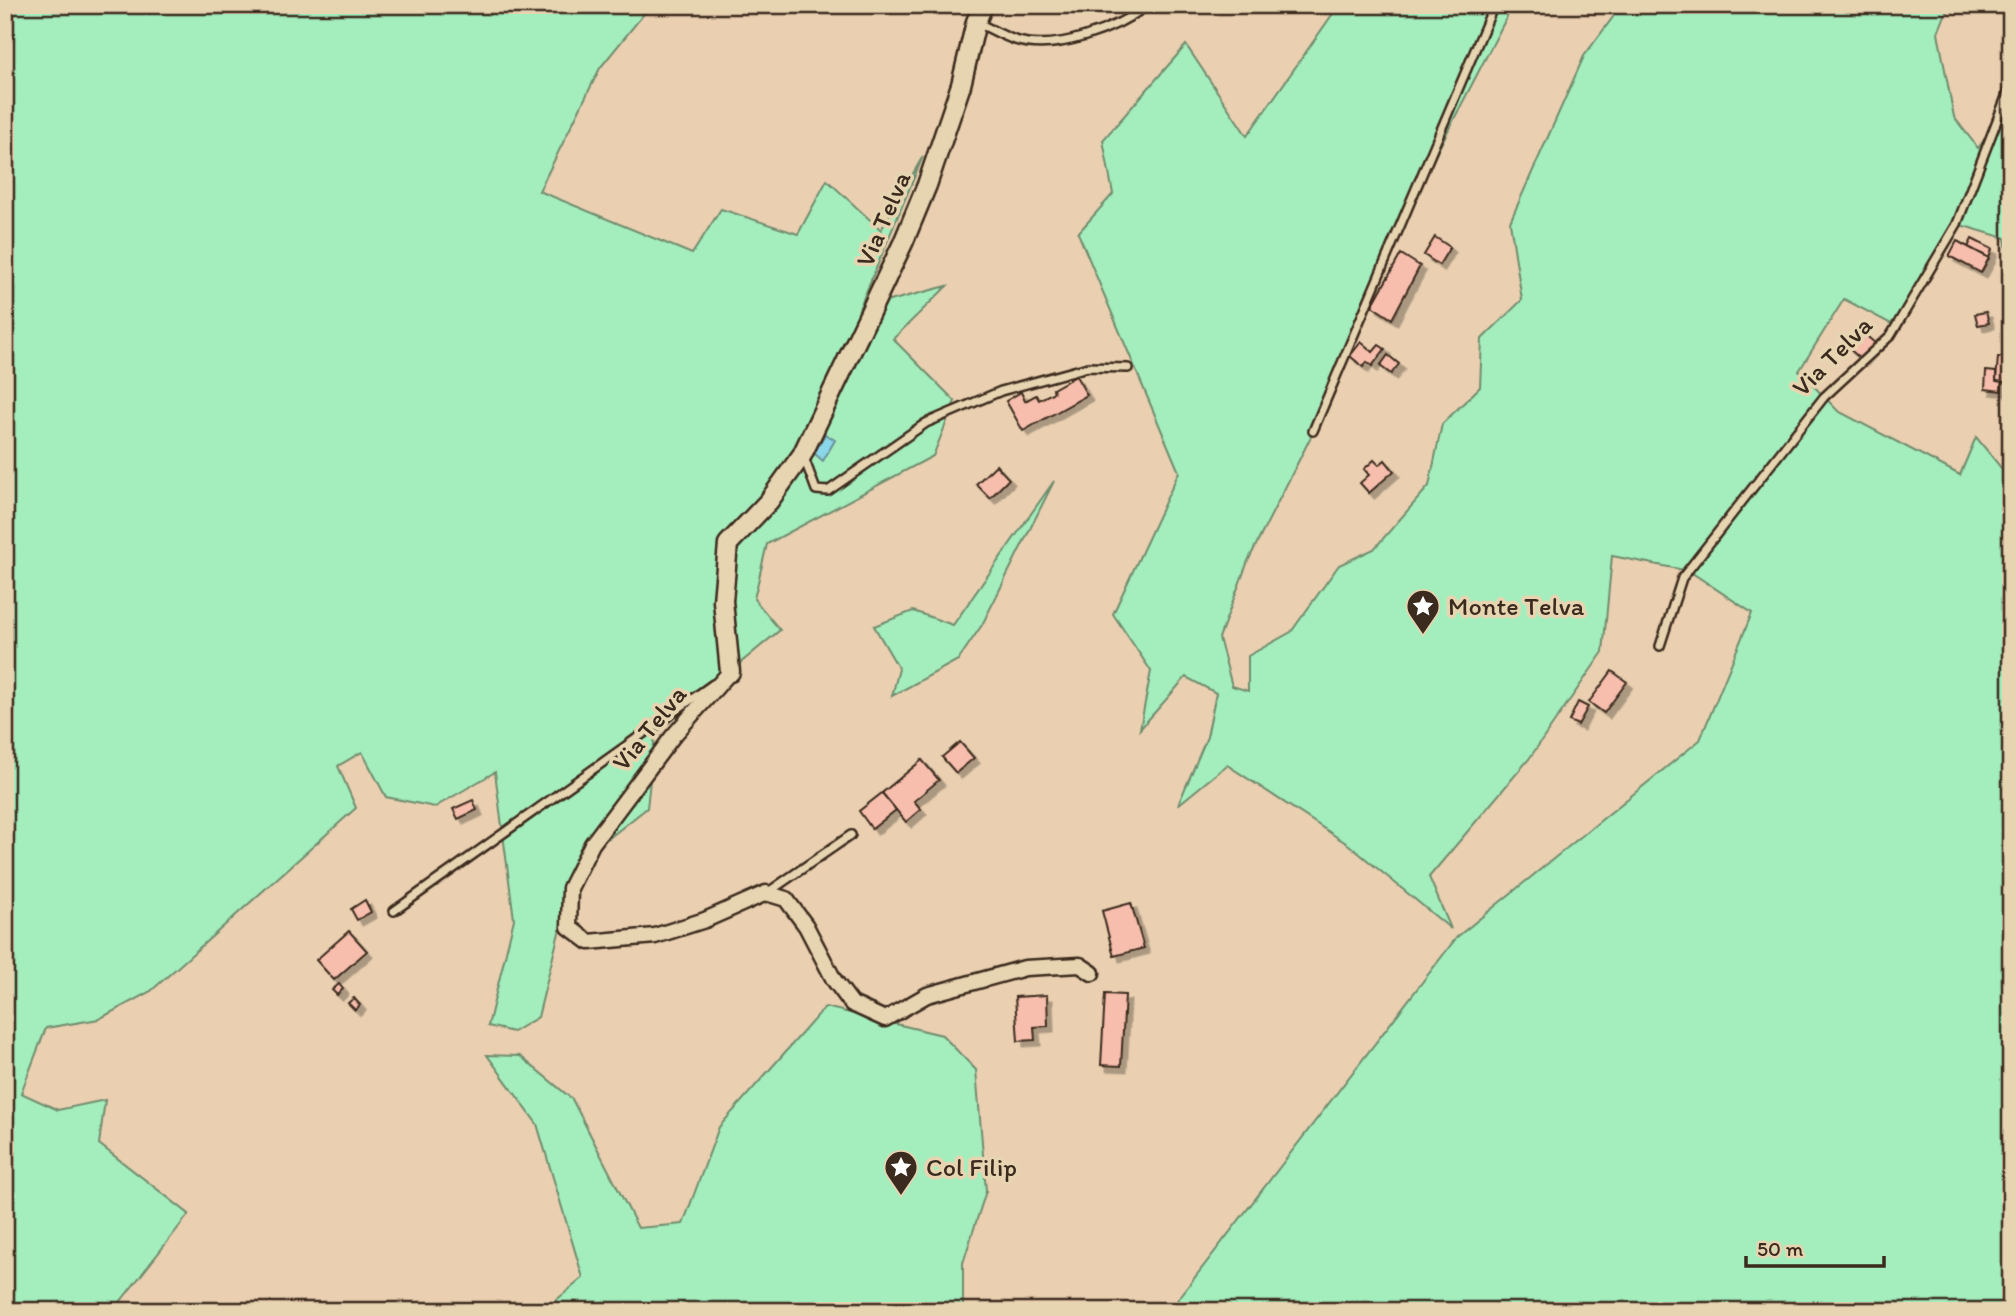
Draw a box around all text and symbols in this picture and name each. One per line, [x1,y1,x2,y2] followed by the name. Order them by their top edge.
[849,166,918,272] street label: Via Telva
[1785,309,1879,403] street label: Via Telva
[1404,587,1442,636] place icon: Monte Telva
[1448,590,1585,622] place label: Monte Telva
[605,678,693,777] street label: Via Telva
[882,1148,920,1197] place icon: Col Filip
[926,1151,1017,1183] place label: Col Filip
[1746,1225,1885,1269] scale bar
[1757,1236,1804,1261] text: 50 m

